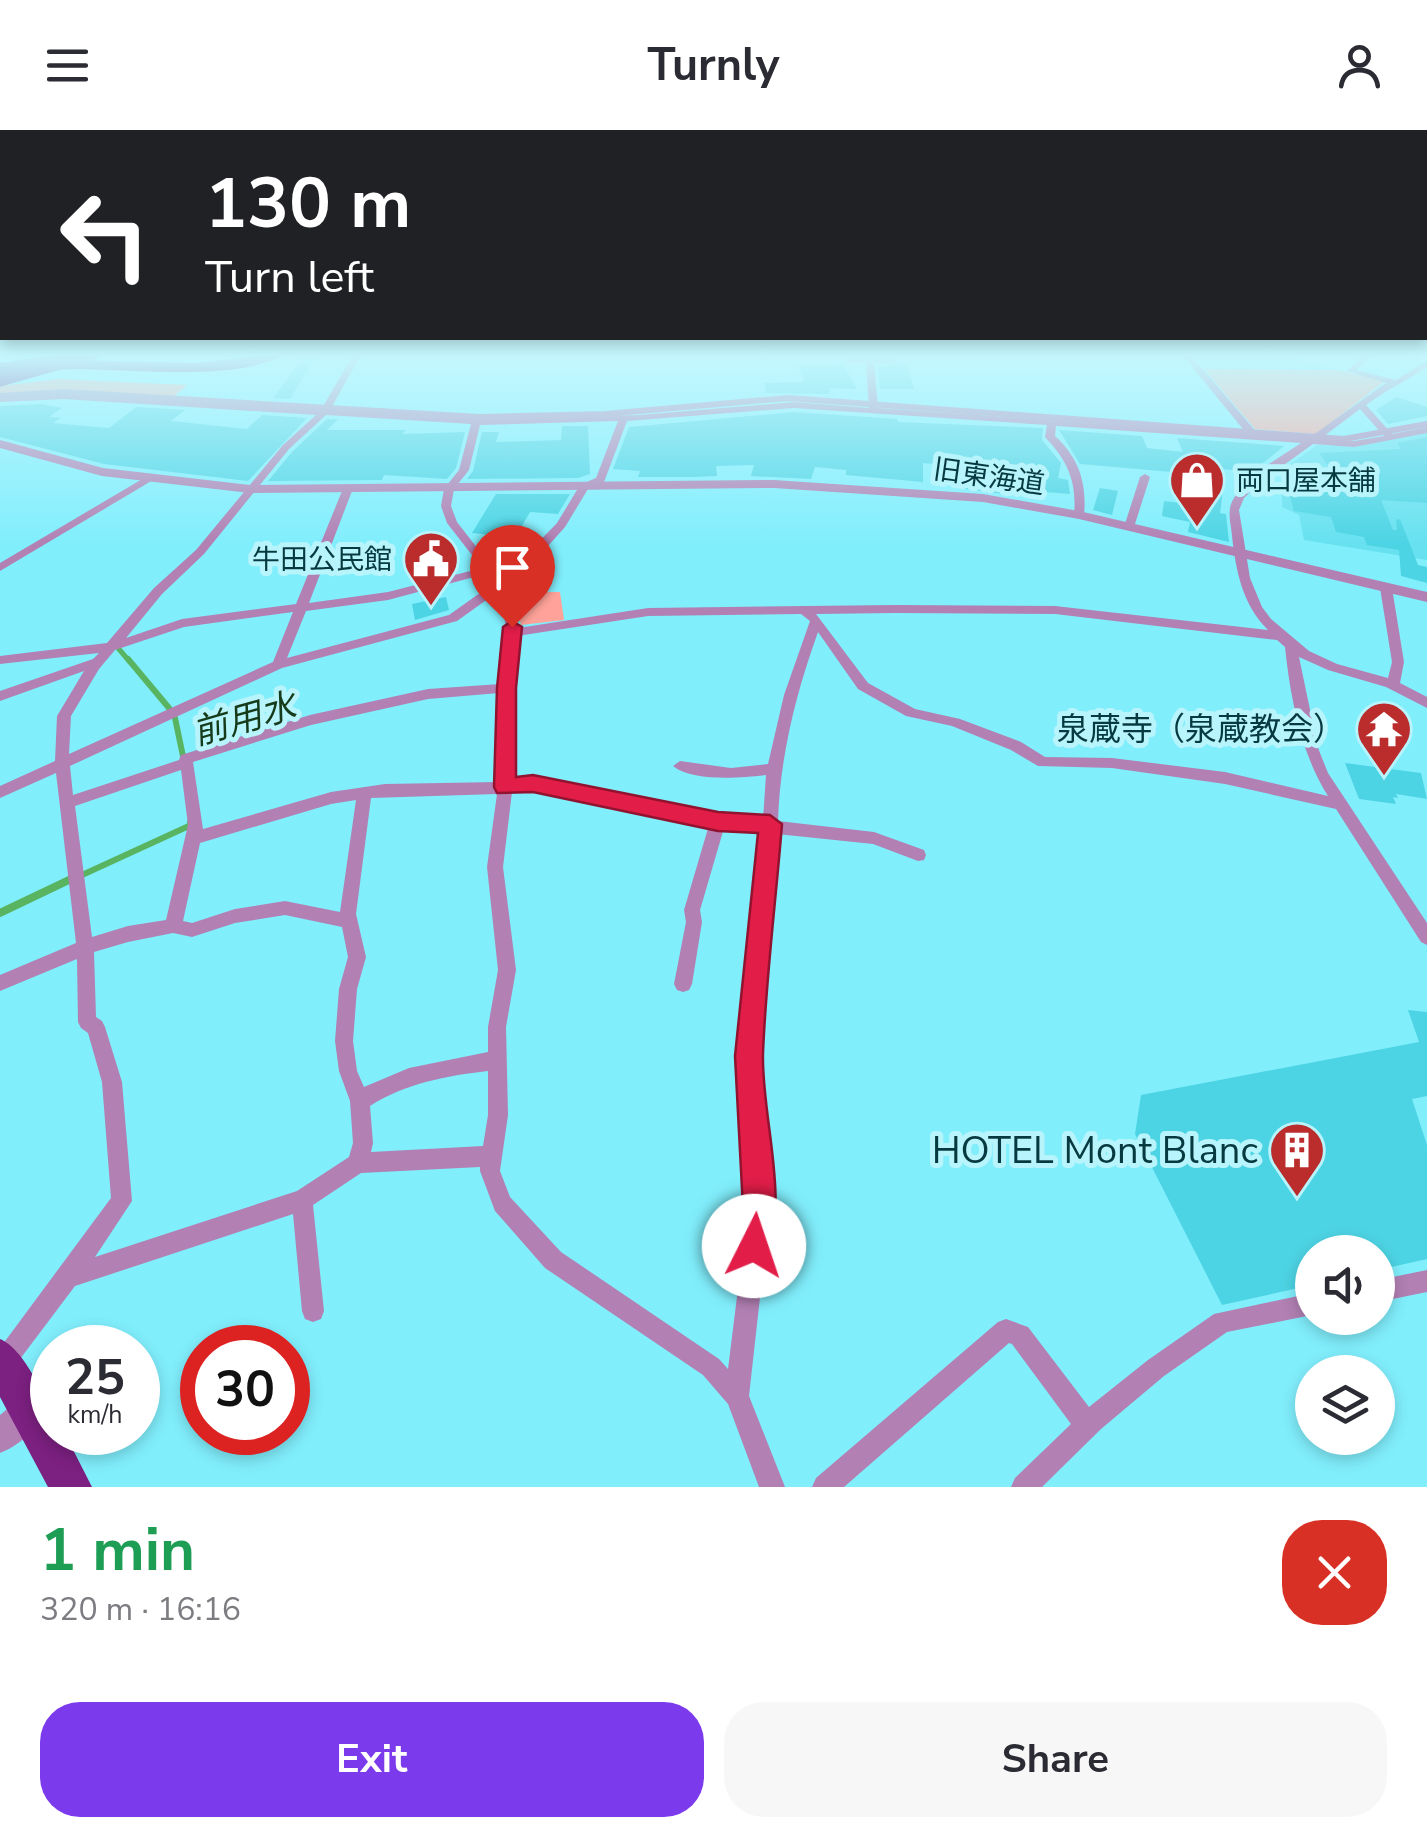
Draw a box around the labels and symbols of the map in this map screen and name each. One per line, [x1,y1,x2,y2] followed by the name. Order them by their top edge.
[931,450,1047,504] street label: 旧東海道
[1167,450,1227,529] shop icon: 両口屋本舗
[1236,462,1376,500] place label: 両口屋本舗
[470,525,555,628] pin
[401,529,461,608] public building icon: 牛田公民館
[252,541,392,579] place label: 牛田公民館
[187,681,305,757] water label: 前用水
[1354,699,1414,778] temple icon: 泉蔵寺（泉蔵教会）
[1057,708,1345,751] place label: 泉蔵寺（泉蔵教会）
[1267,1120,1327,1199] building icon: HOTEL Mont Blanc
[932,1125,1258,1176] place label: HOTEL Mont Blanc
[702,1194,806,1298] position arrow
[180,1325,310,1455] speed limit sign: 30

